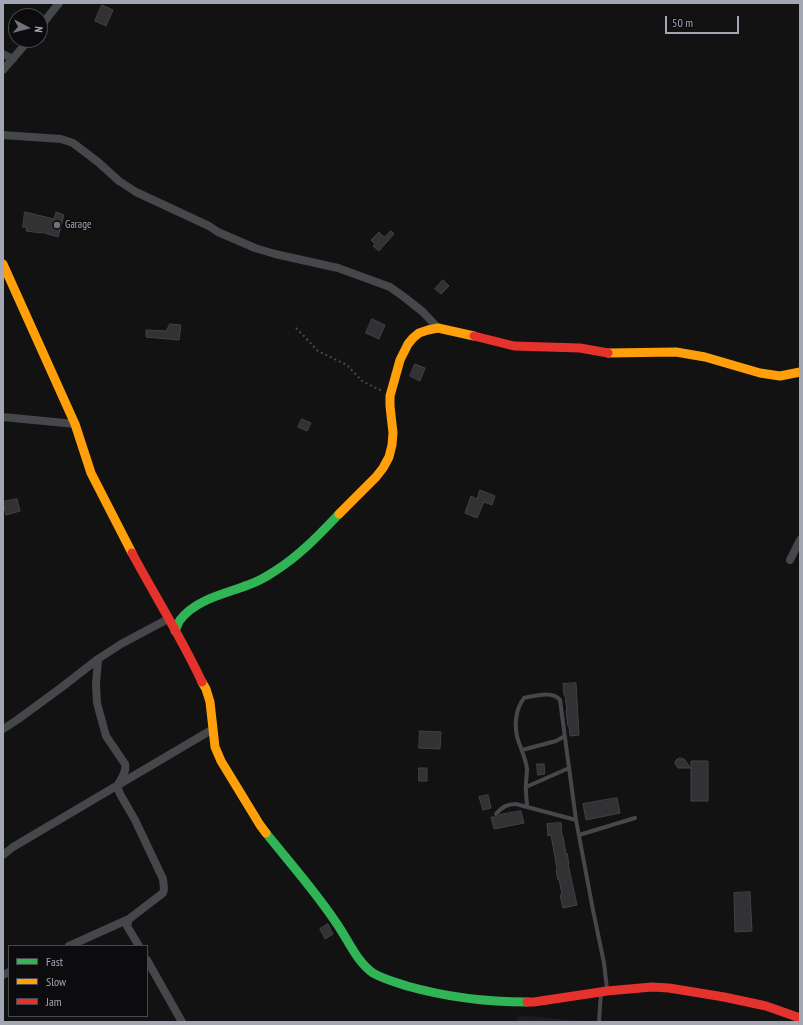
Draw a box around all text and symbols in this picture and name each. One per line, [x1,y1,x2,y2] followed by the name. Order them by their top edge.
[8,8,48,48] north arrow
[667,8,741,34] scale bar
[672,15,693,30] text: 50 m
[32,26,46,33] text: N
[65,218,92,232] place label: Garage
[52,220,62,230] marker: Garage
[8,945,148,1017] legend
[46,954,63,969] text: Fast
[46,974,66,989] text: Slow
[46,994,62,1009] text: Jam

